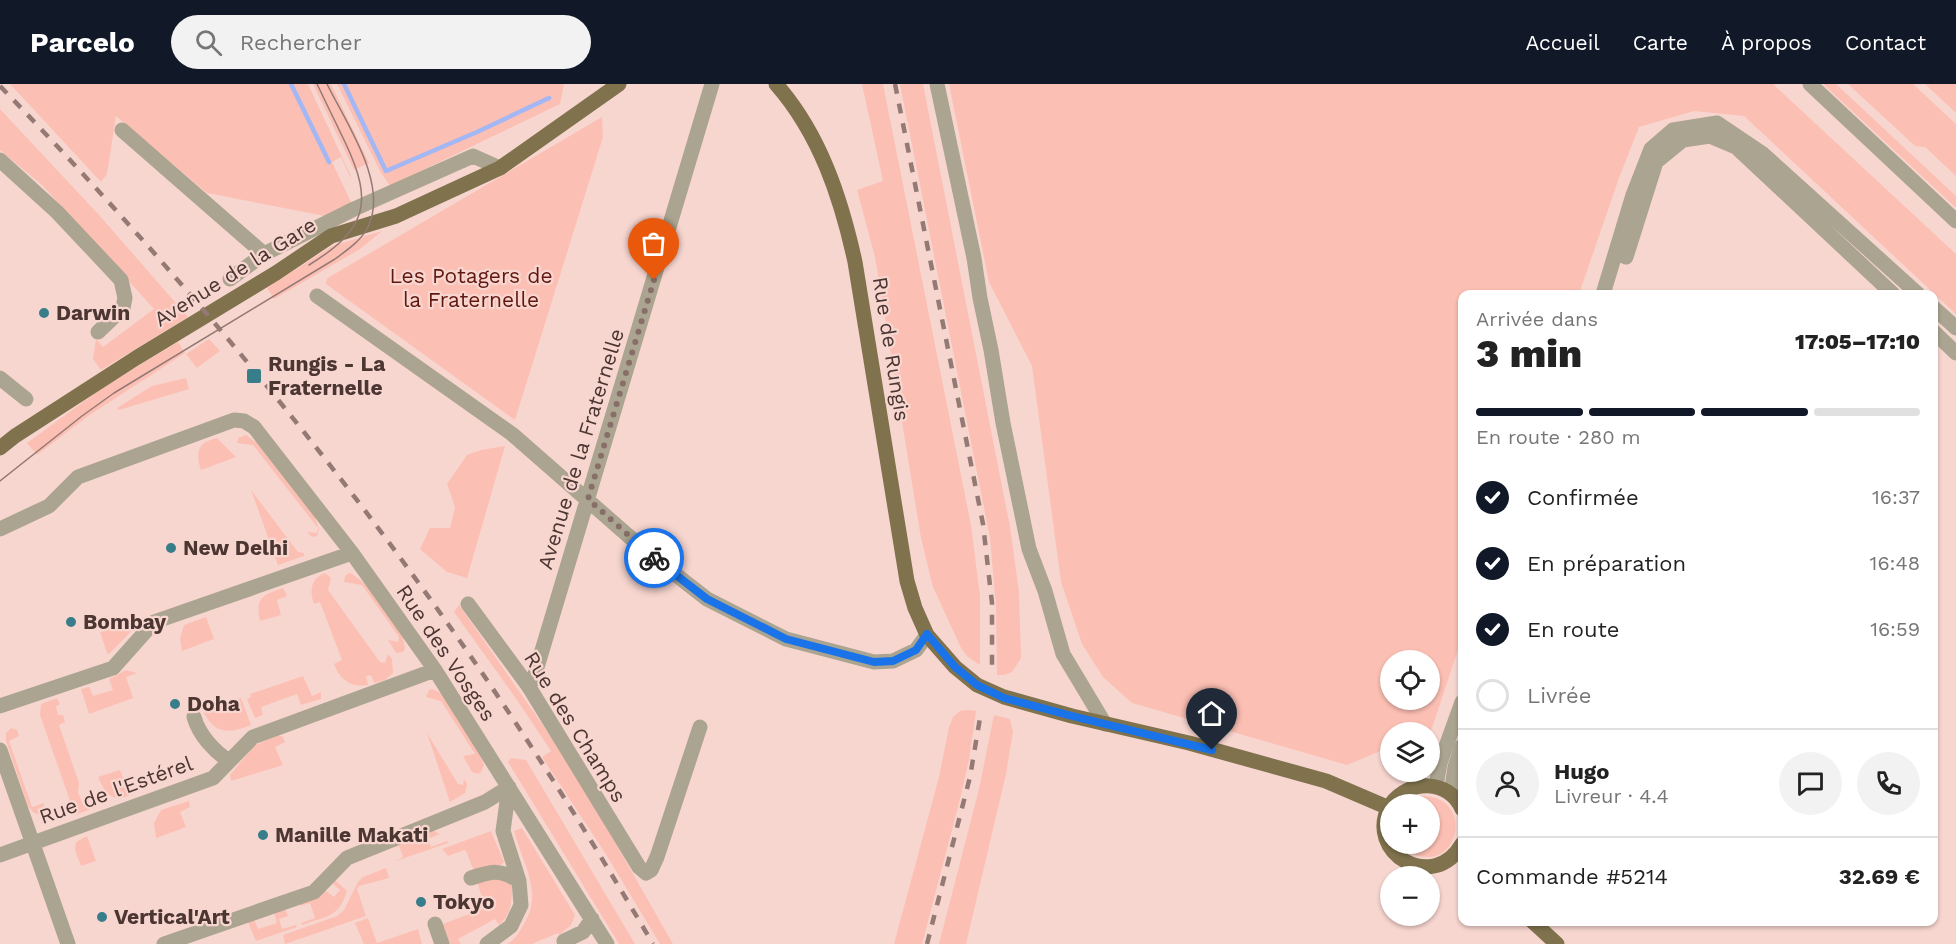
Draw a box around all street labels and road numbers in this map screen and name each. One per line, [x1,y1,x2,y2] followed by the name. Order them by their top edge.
[149,212,320,332] street label: Avenue de la Gare
[868,275,915,423] street label: Rue de Rungis
[532,326,629,572] street label: Avenue de la Fraternelle
[391,580,501,726] street label: Rue des Vosges
[519,647,632,807] street label: Rue des Champs
[36,750,196,829] street label: Rue de l'Estérel

